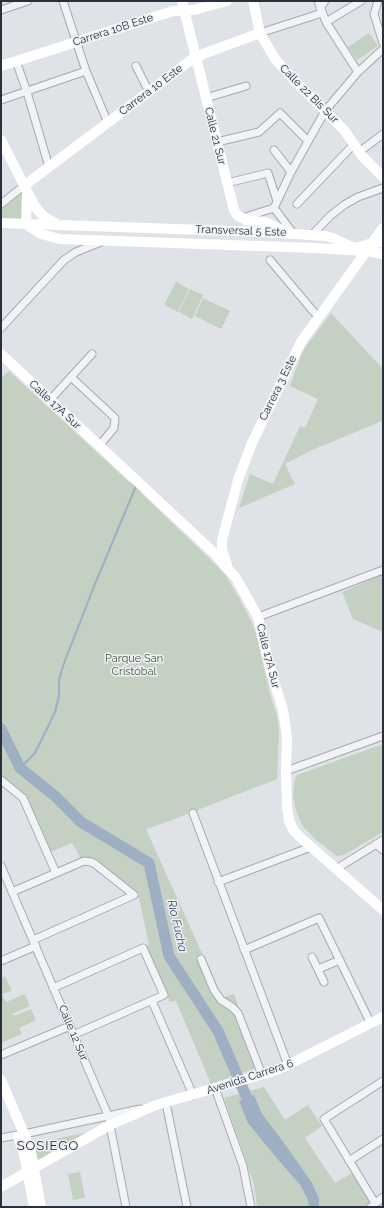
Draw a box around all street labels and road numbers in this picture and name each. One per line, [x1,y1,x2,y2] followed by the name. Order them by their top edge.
[71,11,155,49] street label: Carrera 10B Este
[116,62,186,118] street label: Carrera 10 Este
[277,62,341,126] street label: Calle 22 Bis Sur
[201,106,229,166] street label: Calle 21 Sur
[195,223,287,239] street label: Transversal 5 Este
[257,353,299,423] street label: Carrera 3 Este
[26,378,84,432] street label: Calle 17A Sur
[254,622,282,690] street label: Calle 17A Sur
[55,1003,91,1063] street label: Calle 12 Sur
[205,1057,295,1097] street label: Avenida Carrera 6

